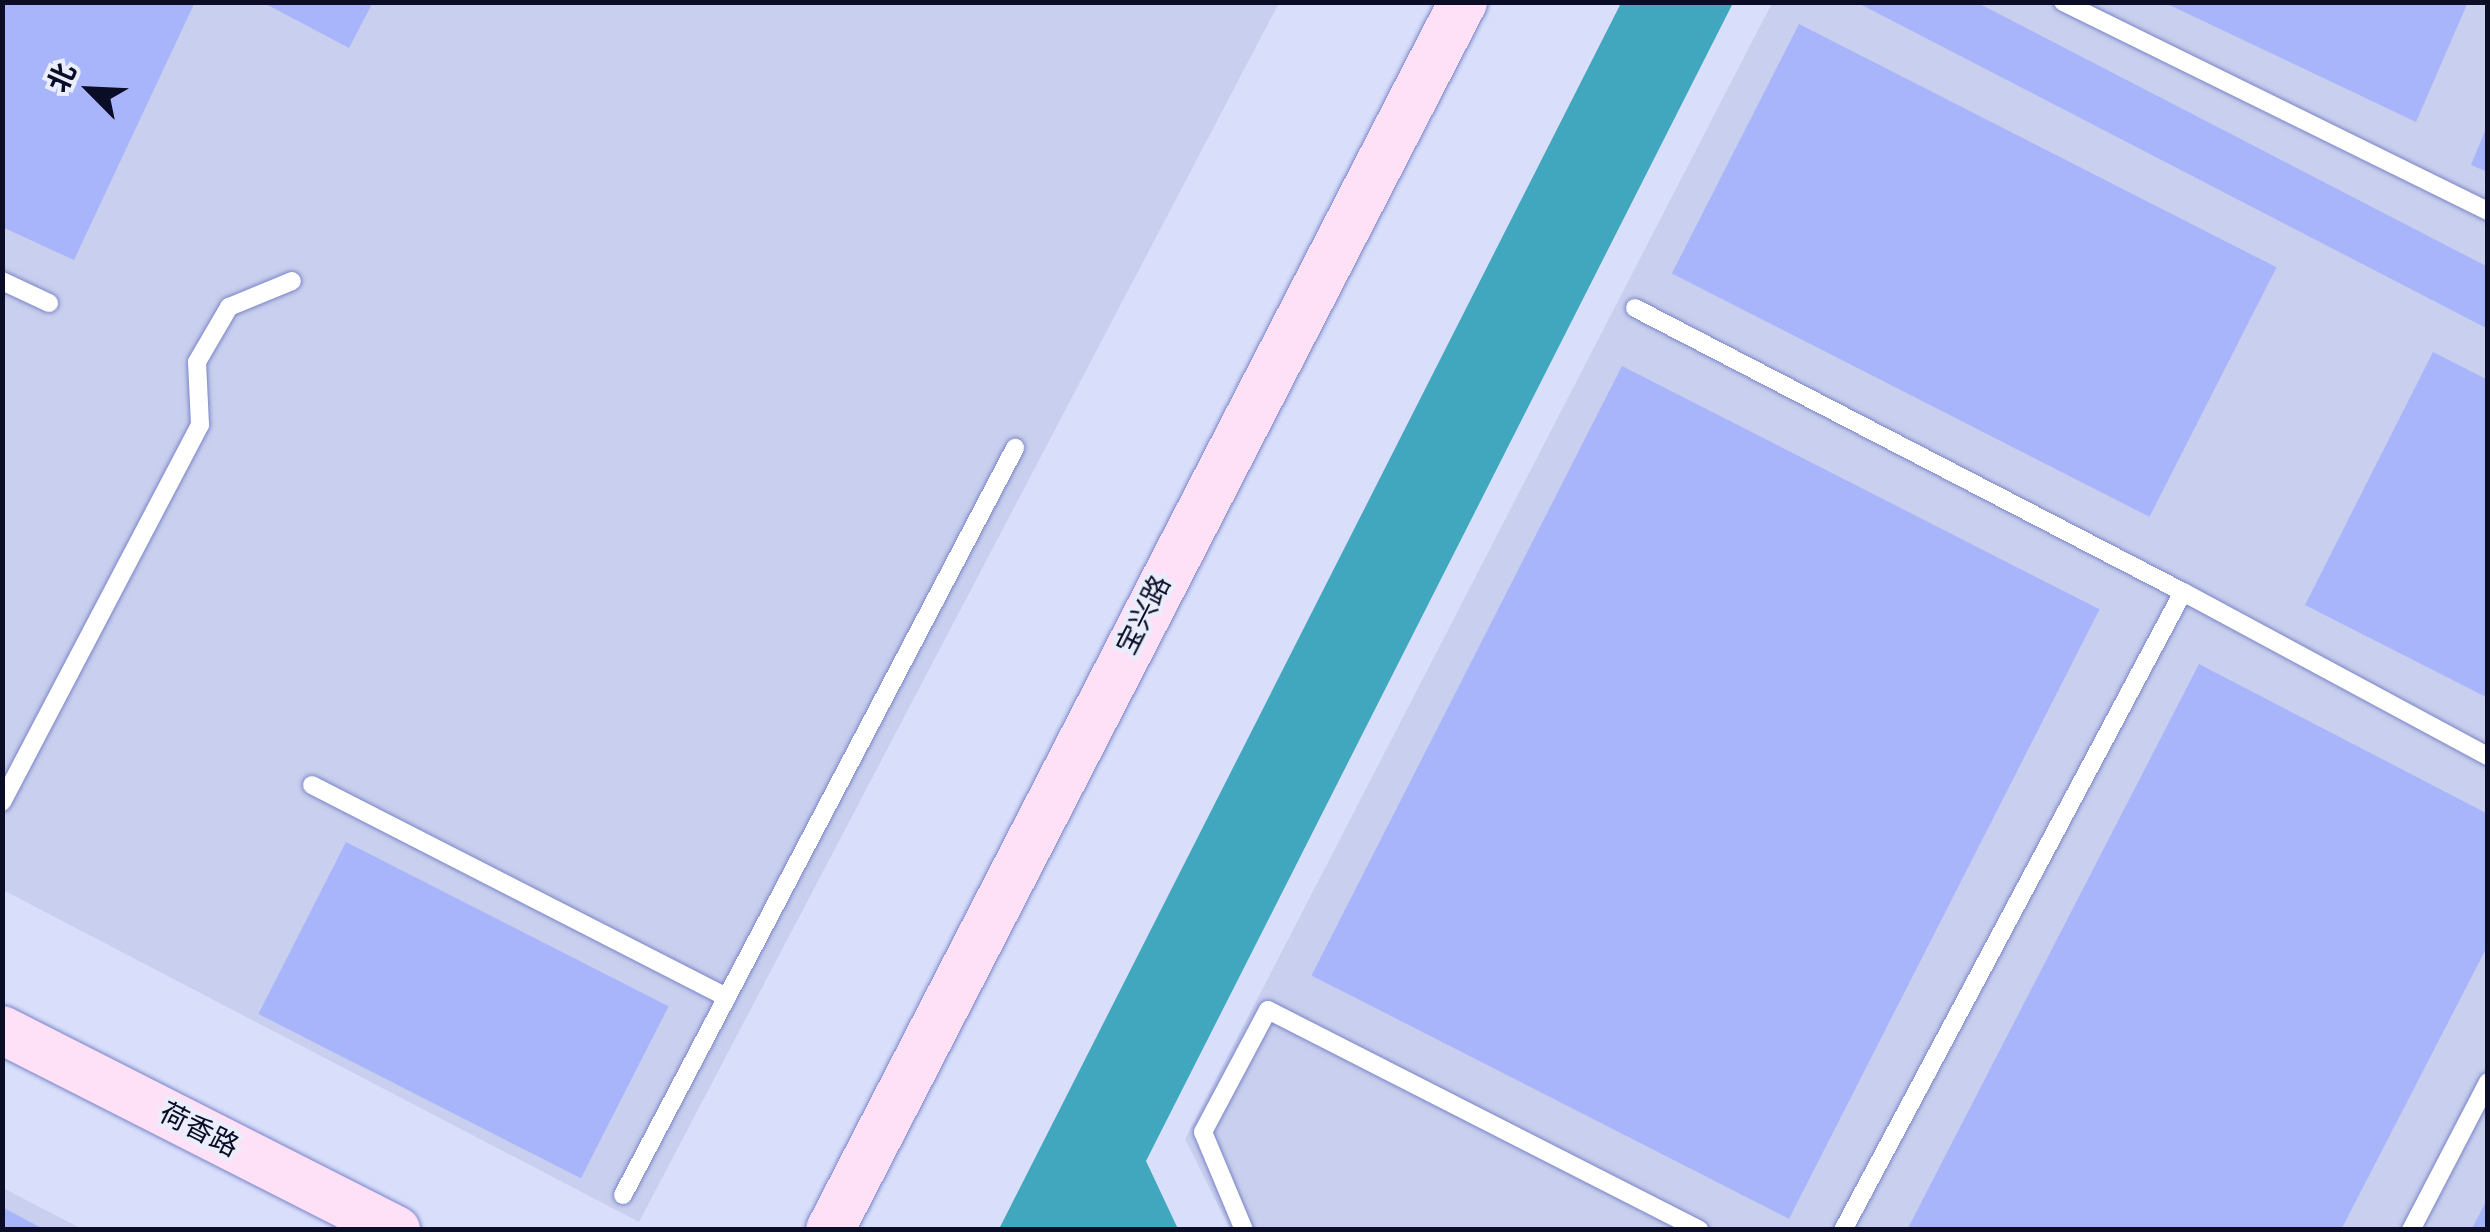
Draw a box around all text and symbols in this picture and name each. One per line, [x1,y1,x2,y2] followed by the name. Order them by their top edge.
[40,40,140,140] north arrow
[41,58,83,97] text: 北
[1110,570,1178,660] street label: 宝兴路
[154,1096,244,1164] street label: 荷香路

